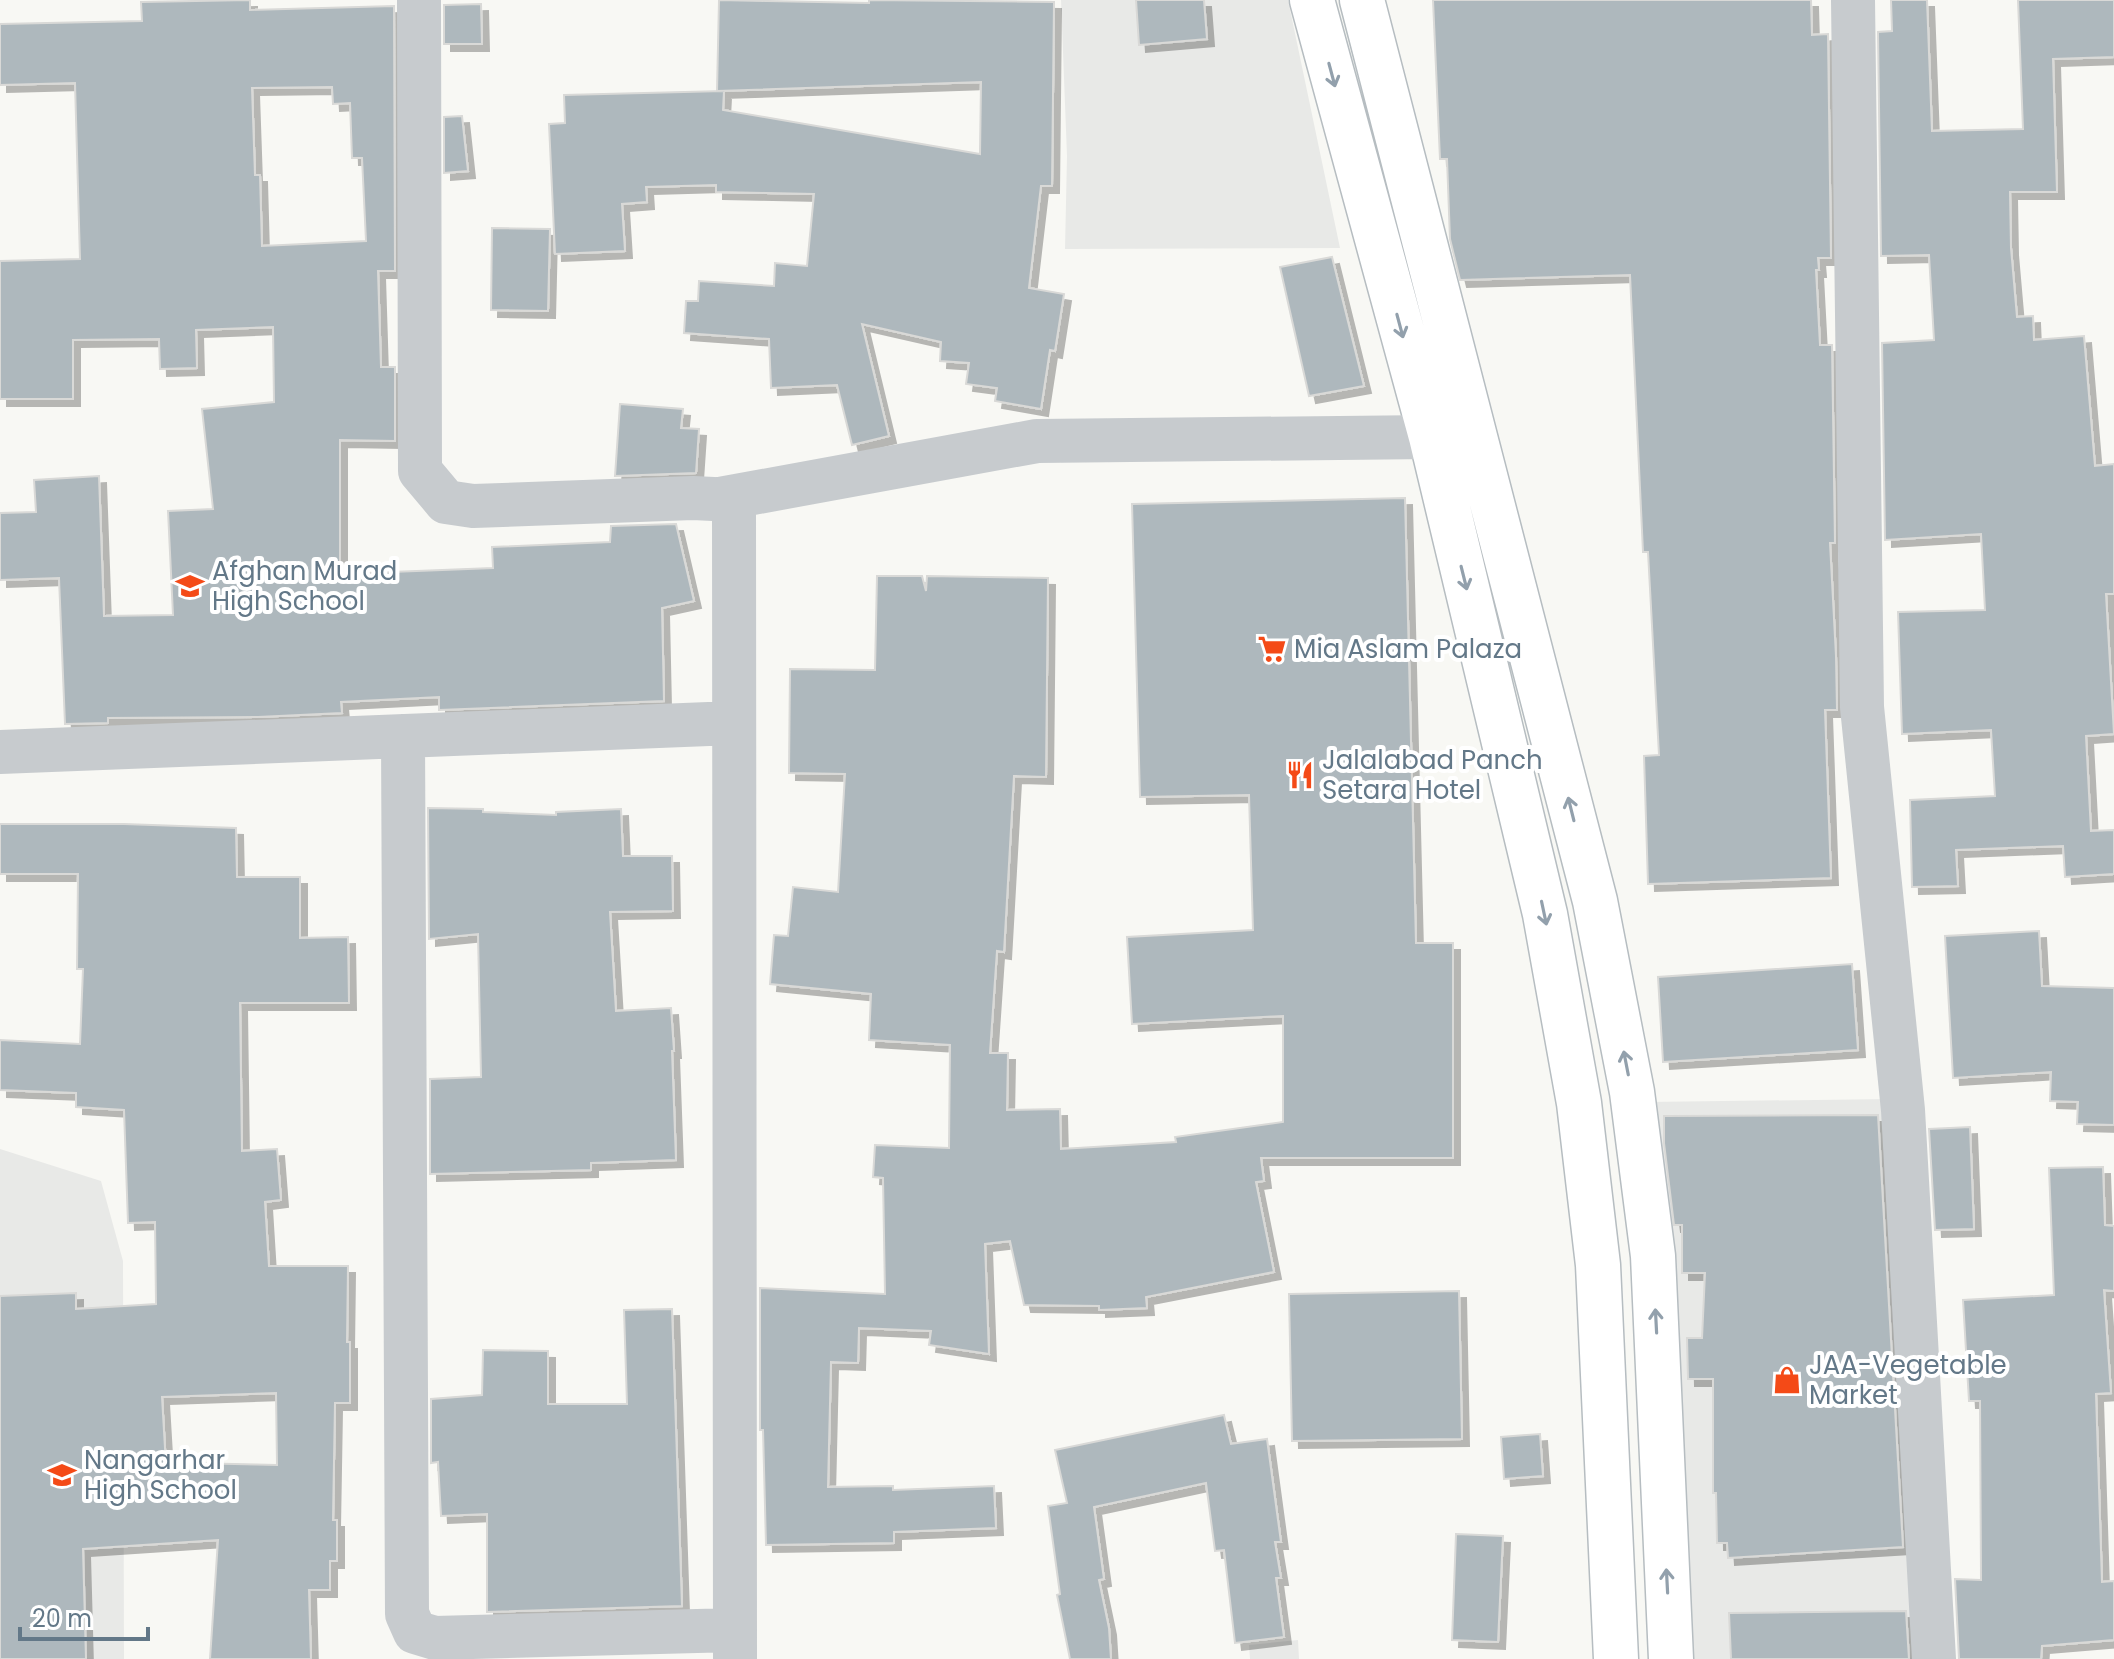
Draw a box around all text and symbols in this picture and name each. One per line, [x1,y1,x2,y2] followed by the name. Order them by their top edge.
[1326,62,1341,88] one-way arrow
[1394,313,1409,339] one-way arrow
[212,553,397,619] place label: Afghan Murad High School
[1458,565,1473,591] one-way arrow
[175,571,205,601] school or university icon: Afghan Murad High School
[1294,631,1522,667] place label: Mia Aslam Palaza
[1257,634,1287,664] supermarket icon: Mia Aslam Palaza
[1322,742,1543,808] place label: Jalalabad Panch Setara Hotel
[1285,760,1315,790] restaurant icon: Jalalabad Panch Setara Hotel
[1562,797,1577,823] one-way arrow
[1537,899,1552,925] one-way arrow
[1618,1051,1633,1077] one-way arrow
[1648,1308,1663,1335] one-way arrow
[1809,1347,2007,1413] place label: JAA-Vegetable Market
[1772,1365,1802,1395] shop icon: JAA-Vegetable Market
[84,1442,237,1508] place label: Nangarhar High School
[47,1460,77,1490] school or university icon: Nangarhar High School
[1660,1568,1675,1595] one-way arrow
[20,1591,148,1641] scale bar
[32,1602,92,1635] text: 20 m

